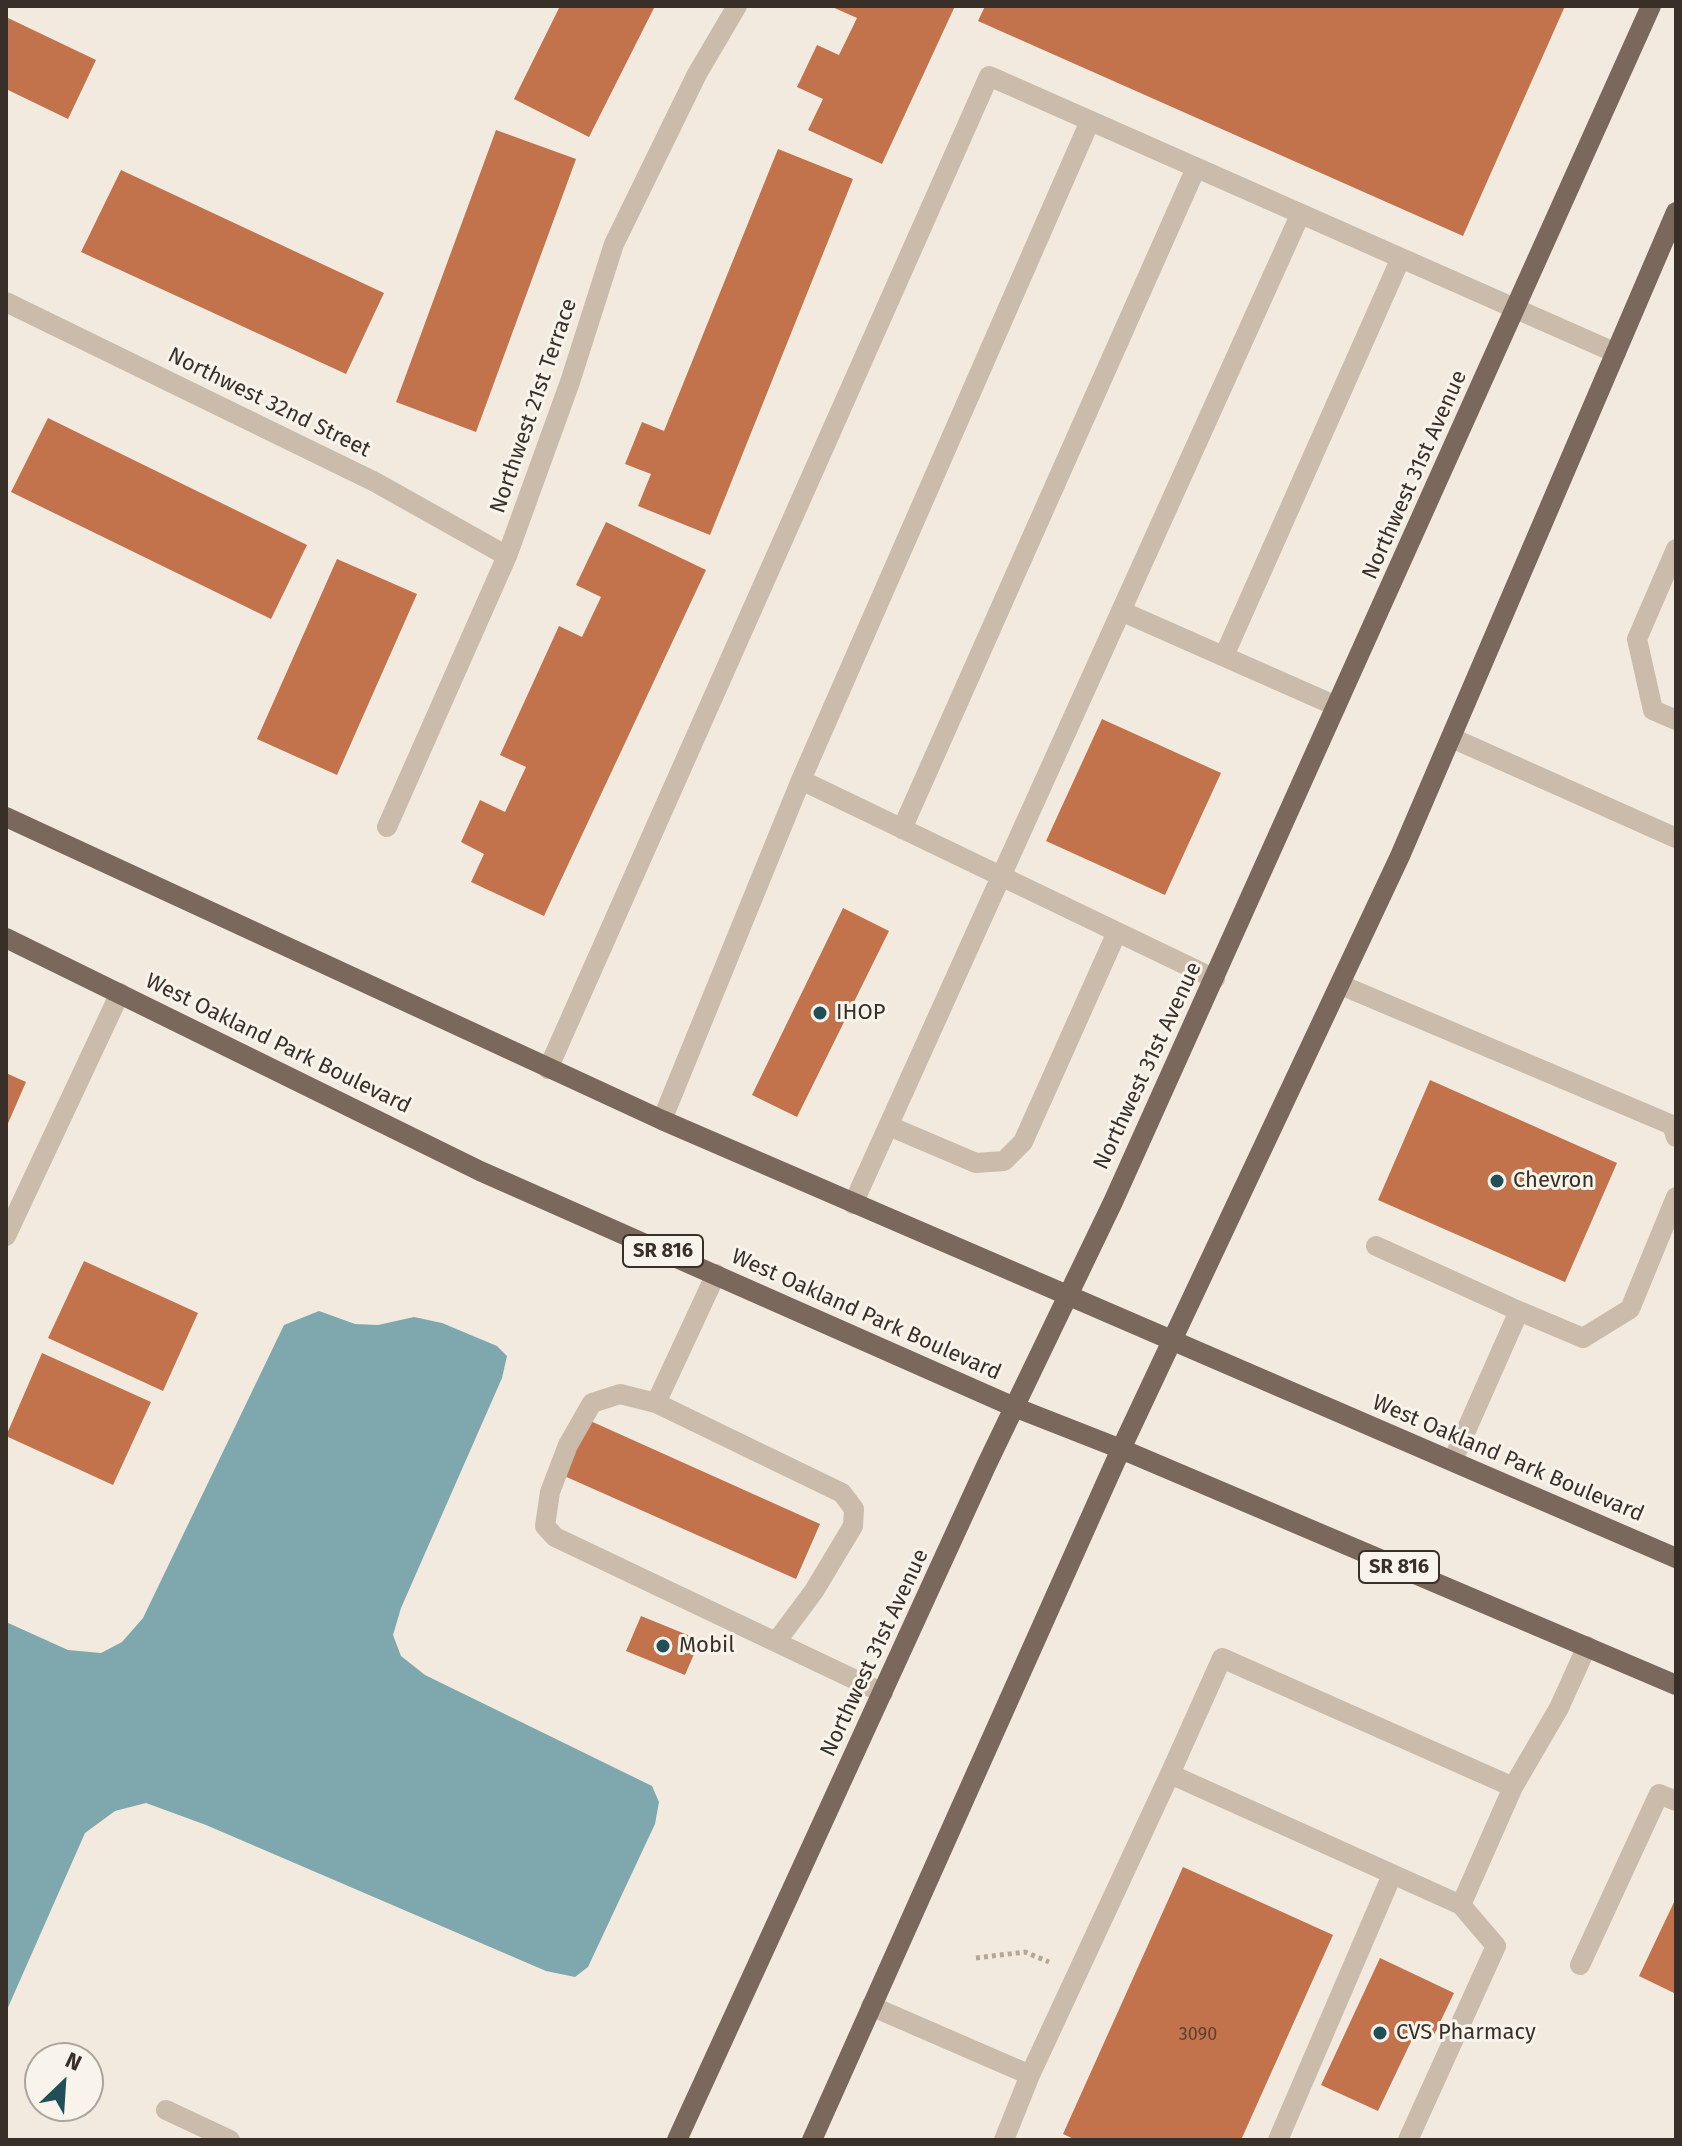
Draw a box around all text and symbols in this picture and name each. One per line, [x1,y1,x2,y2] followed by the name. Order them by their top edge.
[485,295,583,517] street label: Northwest 21st Terrace
[163,342,375,464] street label: Northwest 32nd Street
[1357,366,1473,584] street label: Northwest 31st Avenue
[1088,958,1208,1174] street label: Northwest 31st Avenue
[141,968,415,1120] street label: West Oakland Park Boulevard
[836,1000,885,1026] place label: IHOP
[811,1004,829,1022] marker: IHOP
[1513,1168,1594,1194] place label: Chevron
[1488,1172,1506,1190] marker: Chevron
[623,1235,703,1267] road number: SR 816
[727,1244,1005,1386] street label: West Oakland Park Boulevard
[1368,1390,1648,1528] street label: West Oakland Park Boulevard
[815,1545,935,1761] street label: Northwest 31st Avenue
[1359,1551,1439,1583] road number: SR 816
[679,1633,735,1659] place label: Mobil
[654,1637,672,1655] marker: Mobil
[1396,2020,1536,2046] place label: CVS Pharmacy
[1179,2024,1217,2046] house number: 3090
[1371,2024,1389,2042] marker: CVS Pharmacy
[24,2042,104,2122] north arrow
[61,2046,86,2077] text: N

